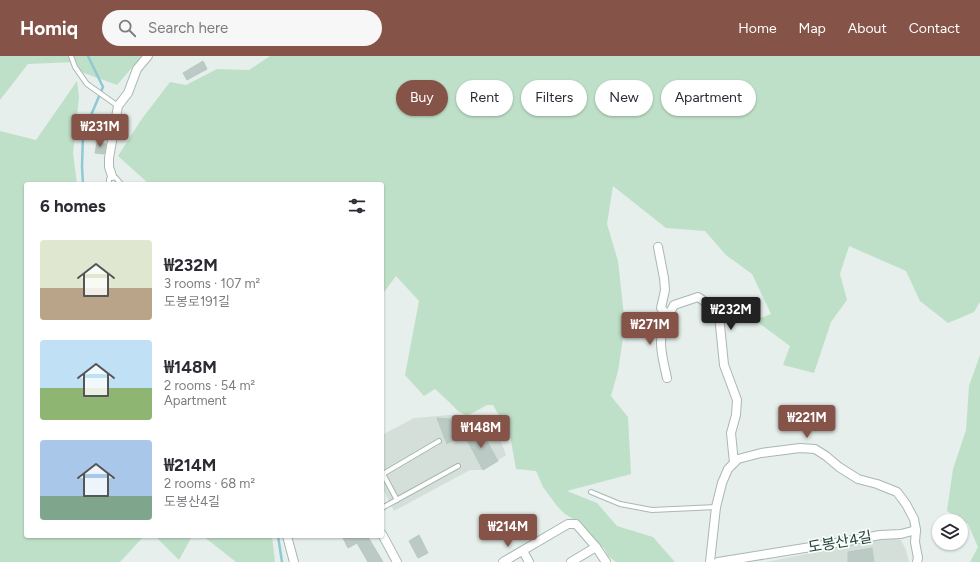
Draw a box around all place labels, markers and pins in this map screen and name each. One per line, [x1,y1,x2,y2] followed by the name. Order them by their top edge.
[72,114,128,148] pin: ₩231M
[703,297,759,331] pin: ₩232M
[622,312,678,346] pin: ₩271M
[779,405,835,439] pin: ₩221M
[453,415,509,449] pin: ₩148M
[480,514,536,548] pin: ₩214M

